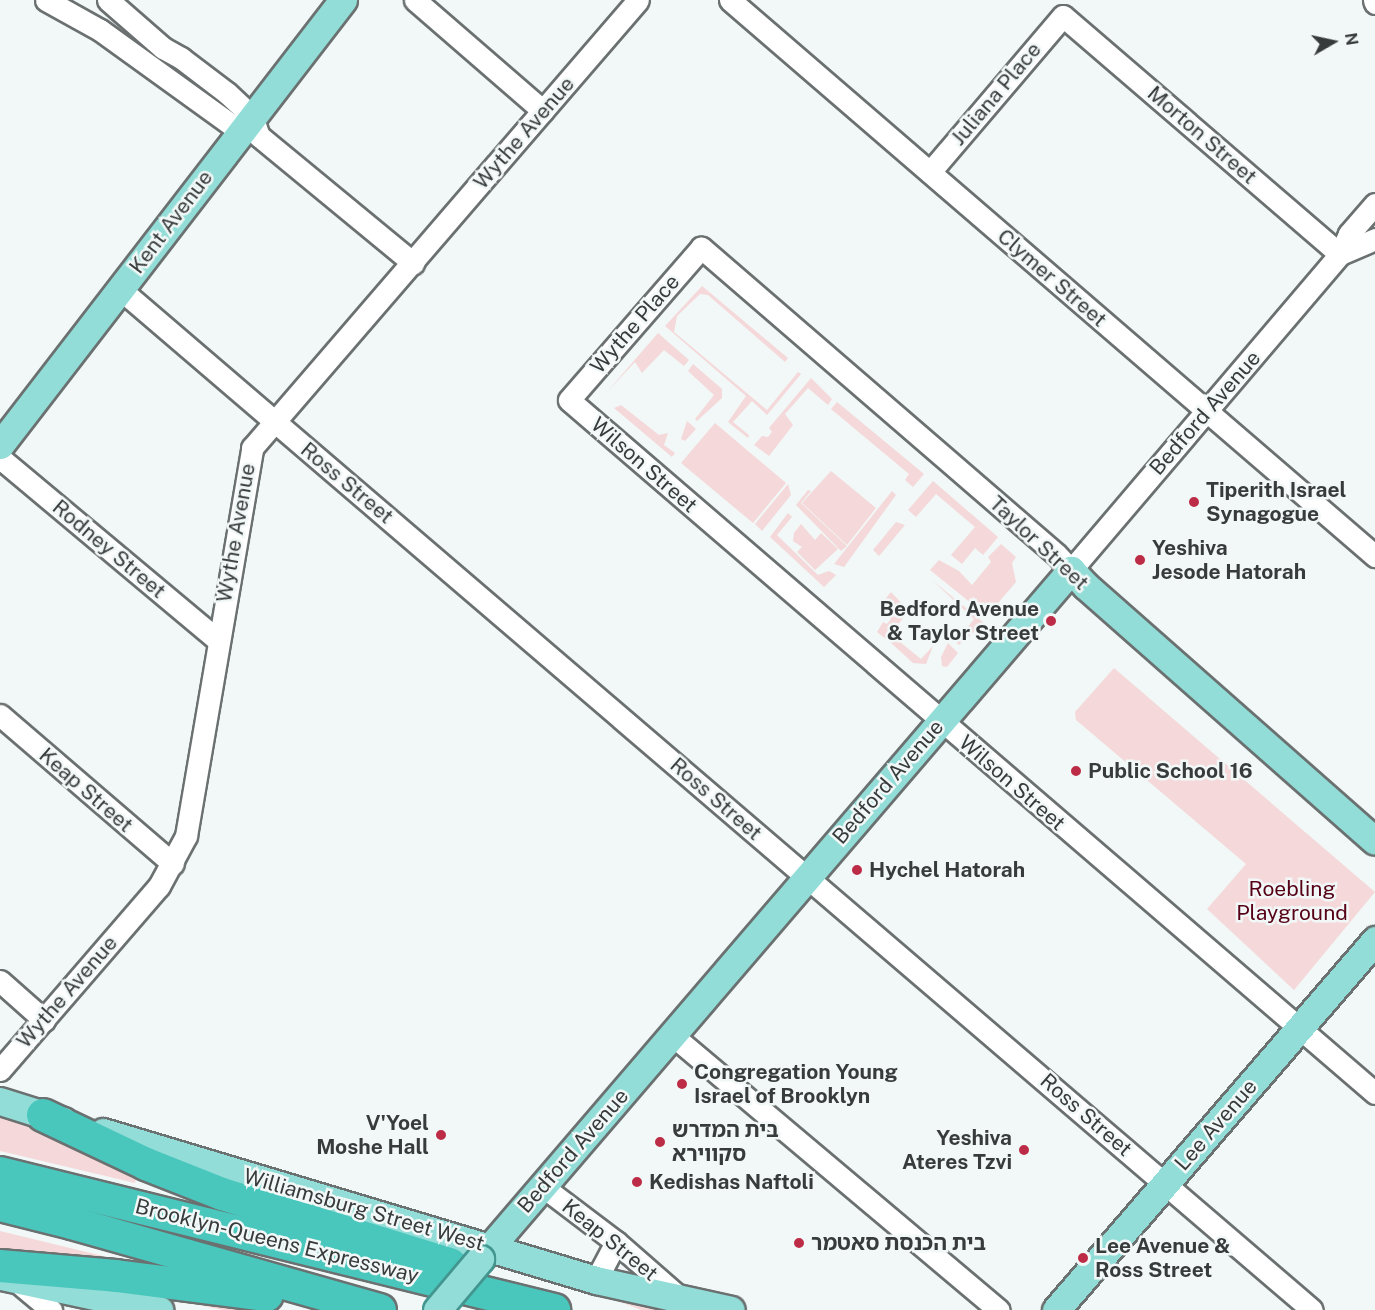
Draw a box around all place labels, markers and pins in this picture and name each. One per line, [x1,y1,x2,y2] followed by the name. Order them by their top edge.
[1206,477,1346,527] place label: Tiperith Israel Synagogue
[1187,495,1201,509] marker: Tiperith Israel Synagogue
[1152,535,1306,585] place label: Yeshiva Jesode Hatorah
[1133,553,1147,567] marker: Yeshiva Jesode Hatorah
[880,596,1039,646] place label: Bedford Avenue & Taylor Street
[1044,614,1058,628] marker: Bedford Avenue & Taylor Street
[1088,758,1253,784] place label: Public School 16
[1069,764,1083,778] marker: Public School 16
[869,857,1025,883] place label: Hychel Hatorah
[850,863,864,877] marker: Hychel Hatorah
[694,1059,898,1109] place label: Congregation Young Israel of Brooklyn
[675,1077,689,1091] marker: Congregation Young Israel of Brooklyn
[316,1110,429,1160] place label: V'Yoel Moshe Hall
[672,1117,779,1167] place label: בית המדרש סקווירא
[902,1125,1012,1175] place label: Yeshiva Ateres Tzvi
[434,1128,448,1142] marker: V'Yoel Moshe Hall
[653,1135,667,1149] marker: בית המדרש סקווירא
[1017,1143,1031,1157] marker: Yeshiva Ateres Tzvi
[649,1169,814,1195] place label: Kedishas Naftoli
[630,1175,644,1189] marker: Kedishas Naftoli
[811,1230,986,1256] place label: בית הכנסת סאטמר
[1095,1233,1231,1283] place label: Lee Avenue & Ross Street
[792,1236,806,1250] marker: בית הכנסת סאטמר
[1076,1251,1090,1265] marker: Lee Avenue & Ross Street

